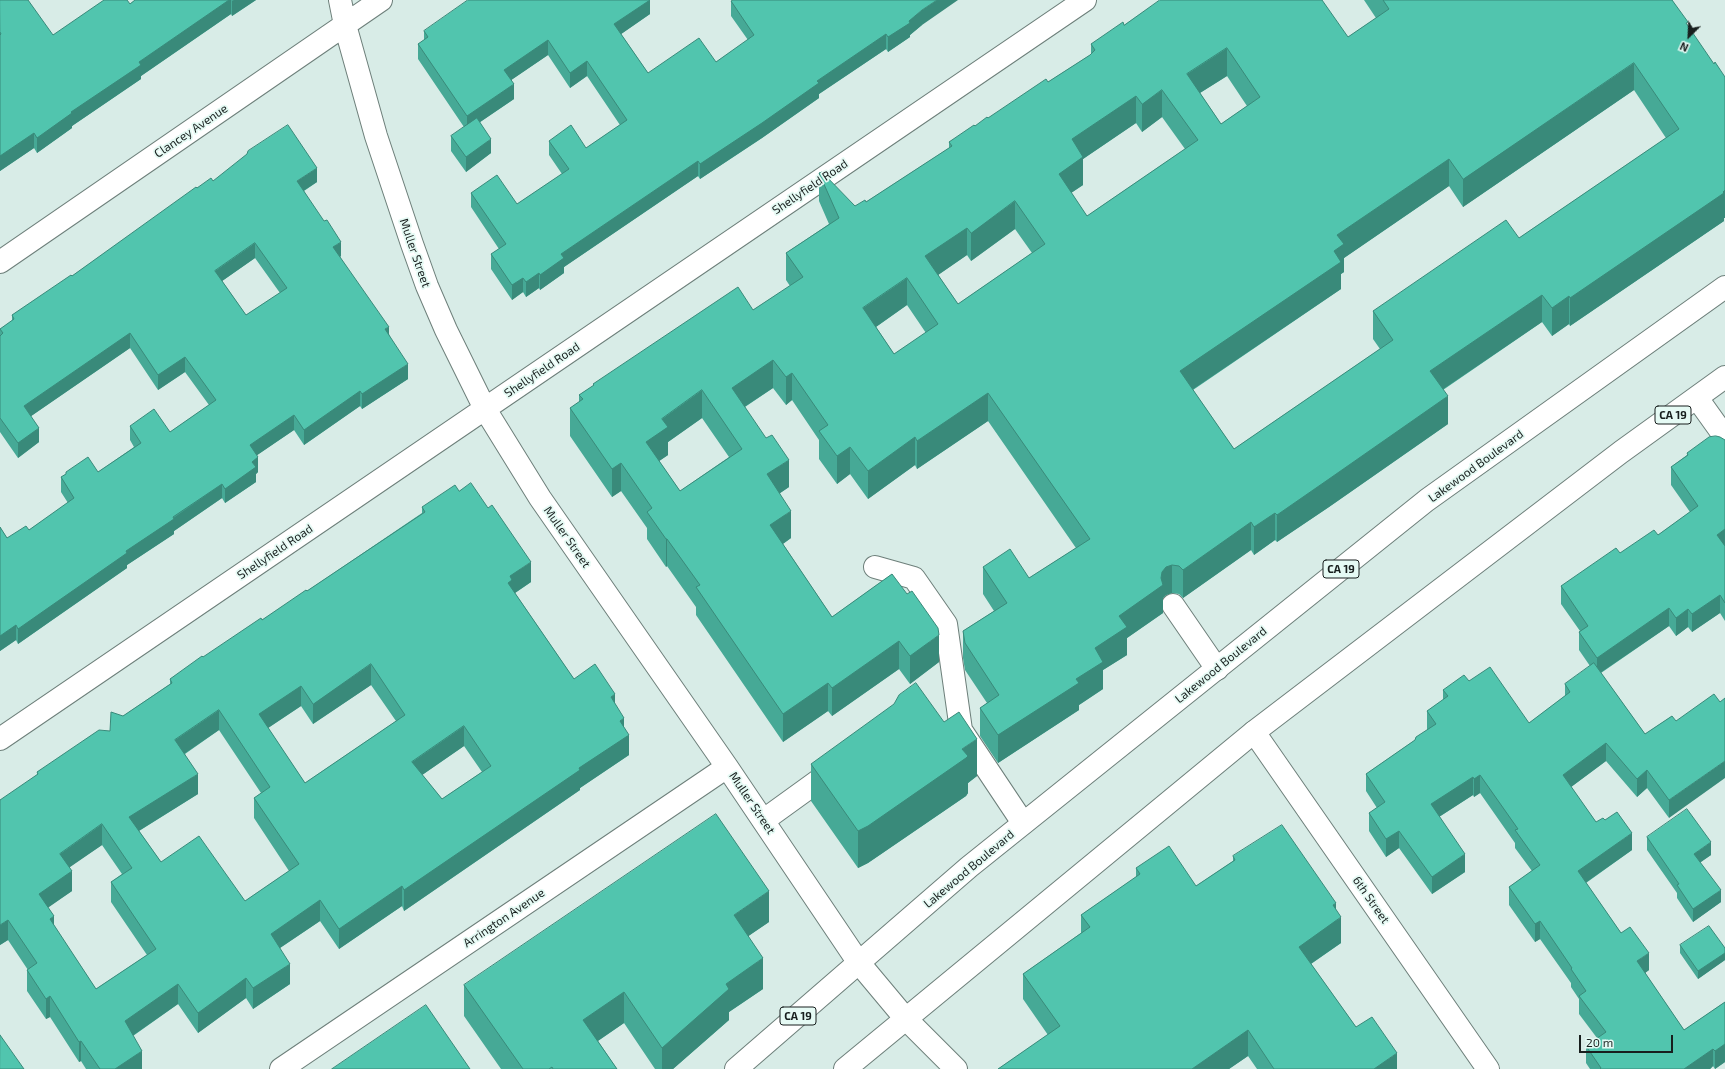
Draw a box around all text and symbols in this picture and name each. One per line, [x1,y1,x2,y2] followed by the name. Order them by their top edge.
[1669,16,1709,56] north arrow
[1678,40,1690,55] text: N
[152,101,230,161] street label: Clancey Avenue
[770,156,850,218] street label: Shellyfield Road
[397,217,433,289] street label: Muller Street
[502,339,582,401] street label: Shellyfield Road
[1655,406,1691,424] road number: CA 19
[1426,427,1526,505] street label: Lakewood Boulevard
[541,503,593,571] street label: Muller Street
[235,521,315,583] street label: Shellyfield Road
[1323,560,1359,578] road number: CA 19
[1172,624,1270,706] street label: Lakewood Boulevard
[726,769,778,837] street label: Muller Street
[921,827,1017,911] street label: Lakewood Boulevard
[1349,874,1393,926] street label: 6th Street
[461,885,547,951] street label: Arrington Avenue
[780,1007,816,1025] road number: CA 19
[1581,1027,1675,1053] scale bar
[1586,1035,1613,1049] text: 20 m

